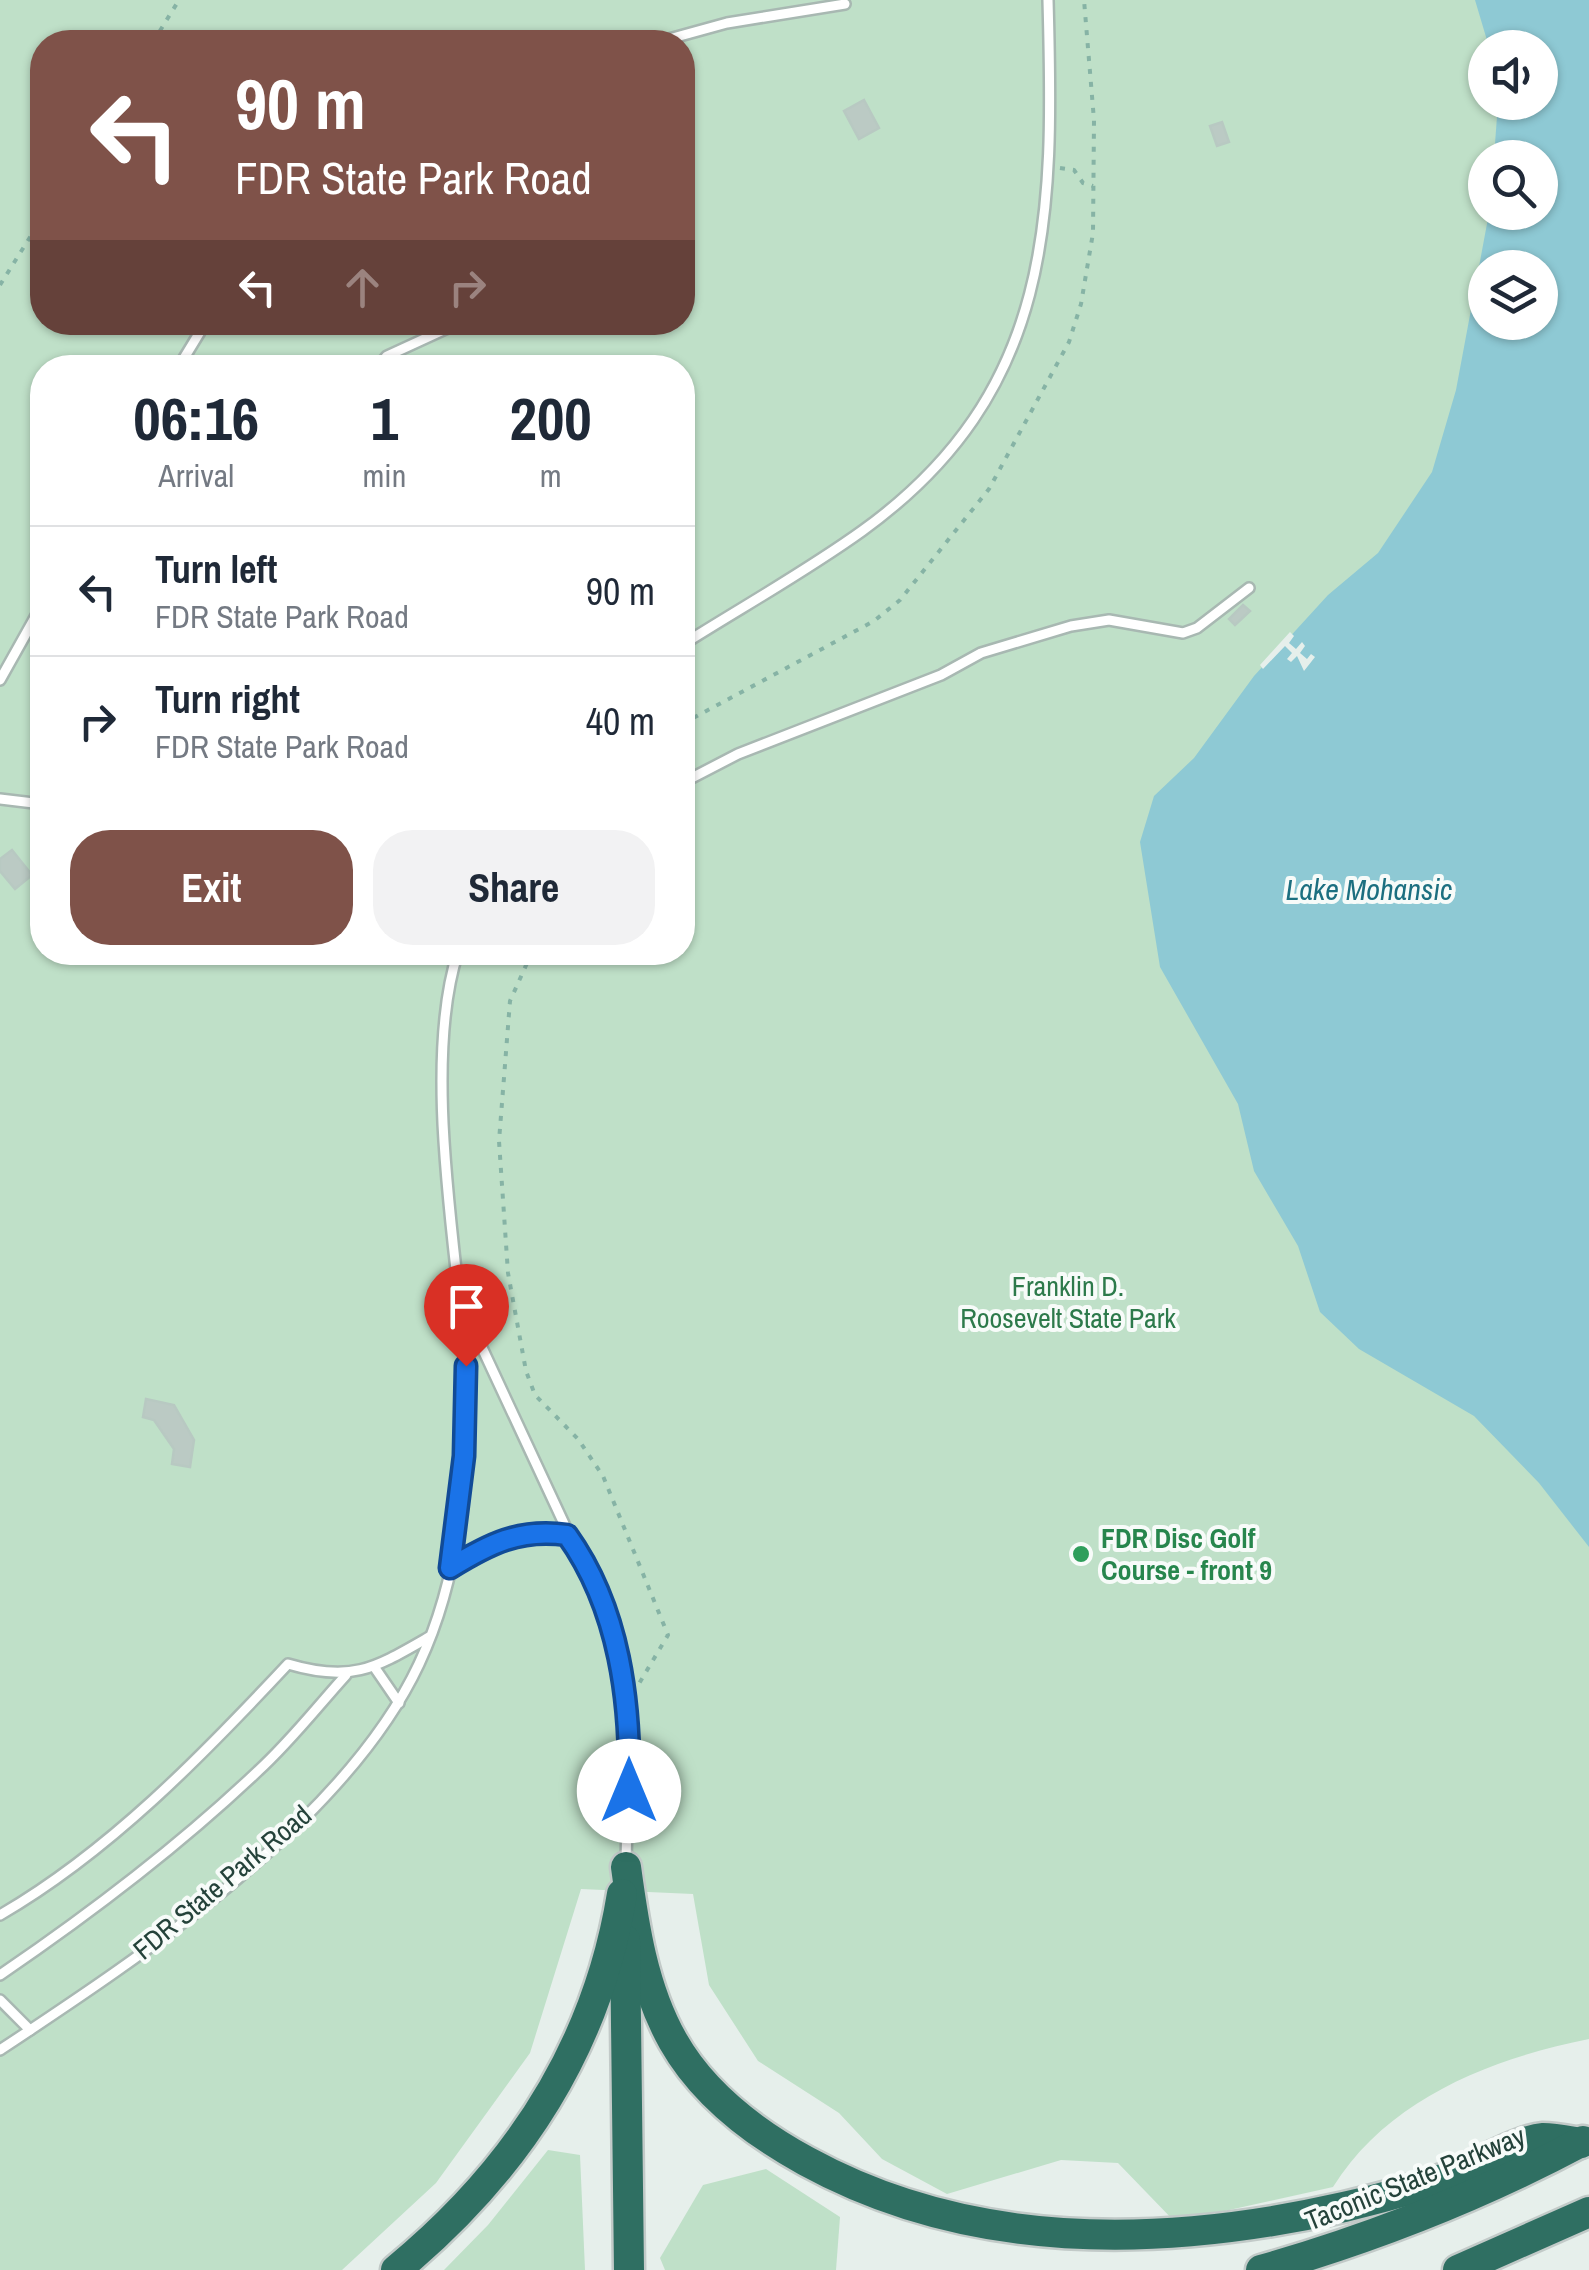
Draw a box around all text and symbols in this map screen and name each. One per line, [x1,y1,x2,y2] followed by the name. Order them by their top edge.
[1468,30,1558,340] map controls
[1468,30,1558,120] button: sound
[235,57,366,151] text: 90 m
[70,70,200,200] icon: left
[1468,140,1558,230] button: search
[235,147,592,208] text: FDR State Park Road
[1468,250,1558,340] button: layers
[230,260,285,315] icon: left
[335,260,390,315] icon: ahead
[440,260,495,315] icon: right
[133,378,259,459] text: 06:16
[371,378,398,459] text: 1
[510,378,592,459] text: 200
[158,454,234,497] text: Arrival
[362,454,406,497] text: min
[540,454,562,497] text: m
[155,544,277,595] text: Turn left
[70,564,125,619] icon: left
[586,566,655,617] text: 90 m
[155,595,409,638] text: FDR State Park Road
[155,674,300,725] text: Turn right
[70,694,125,749] icon: right
[586,696,655,747] text: 40 m
[155,725,409,768] text: FDR State Park Road
[70,830,353,945] button: Exit
[373,830,655,945] button: Share
[1286,869,1452,909] water label: Lake Mohansic
[424,1264,509,1367] pin
[960,1267,1176,1337] park label: Franklin D. Roosevelt State Park
[439,1279,494,1334] icon: arrive
[1101,1519,1272,1589] place label: FDR Disc Golf Course - front 9
[1070,1543,1092,1565] marker: FDR Disc Golf Course - front 9
[577,1739,681,1843] position arrow
[125,1796,319,1968] street label: FDR State Park Road
[1299,2116,1531,2239] street label: Taconic State Parkway

